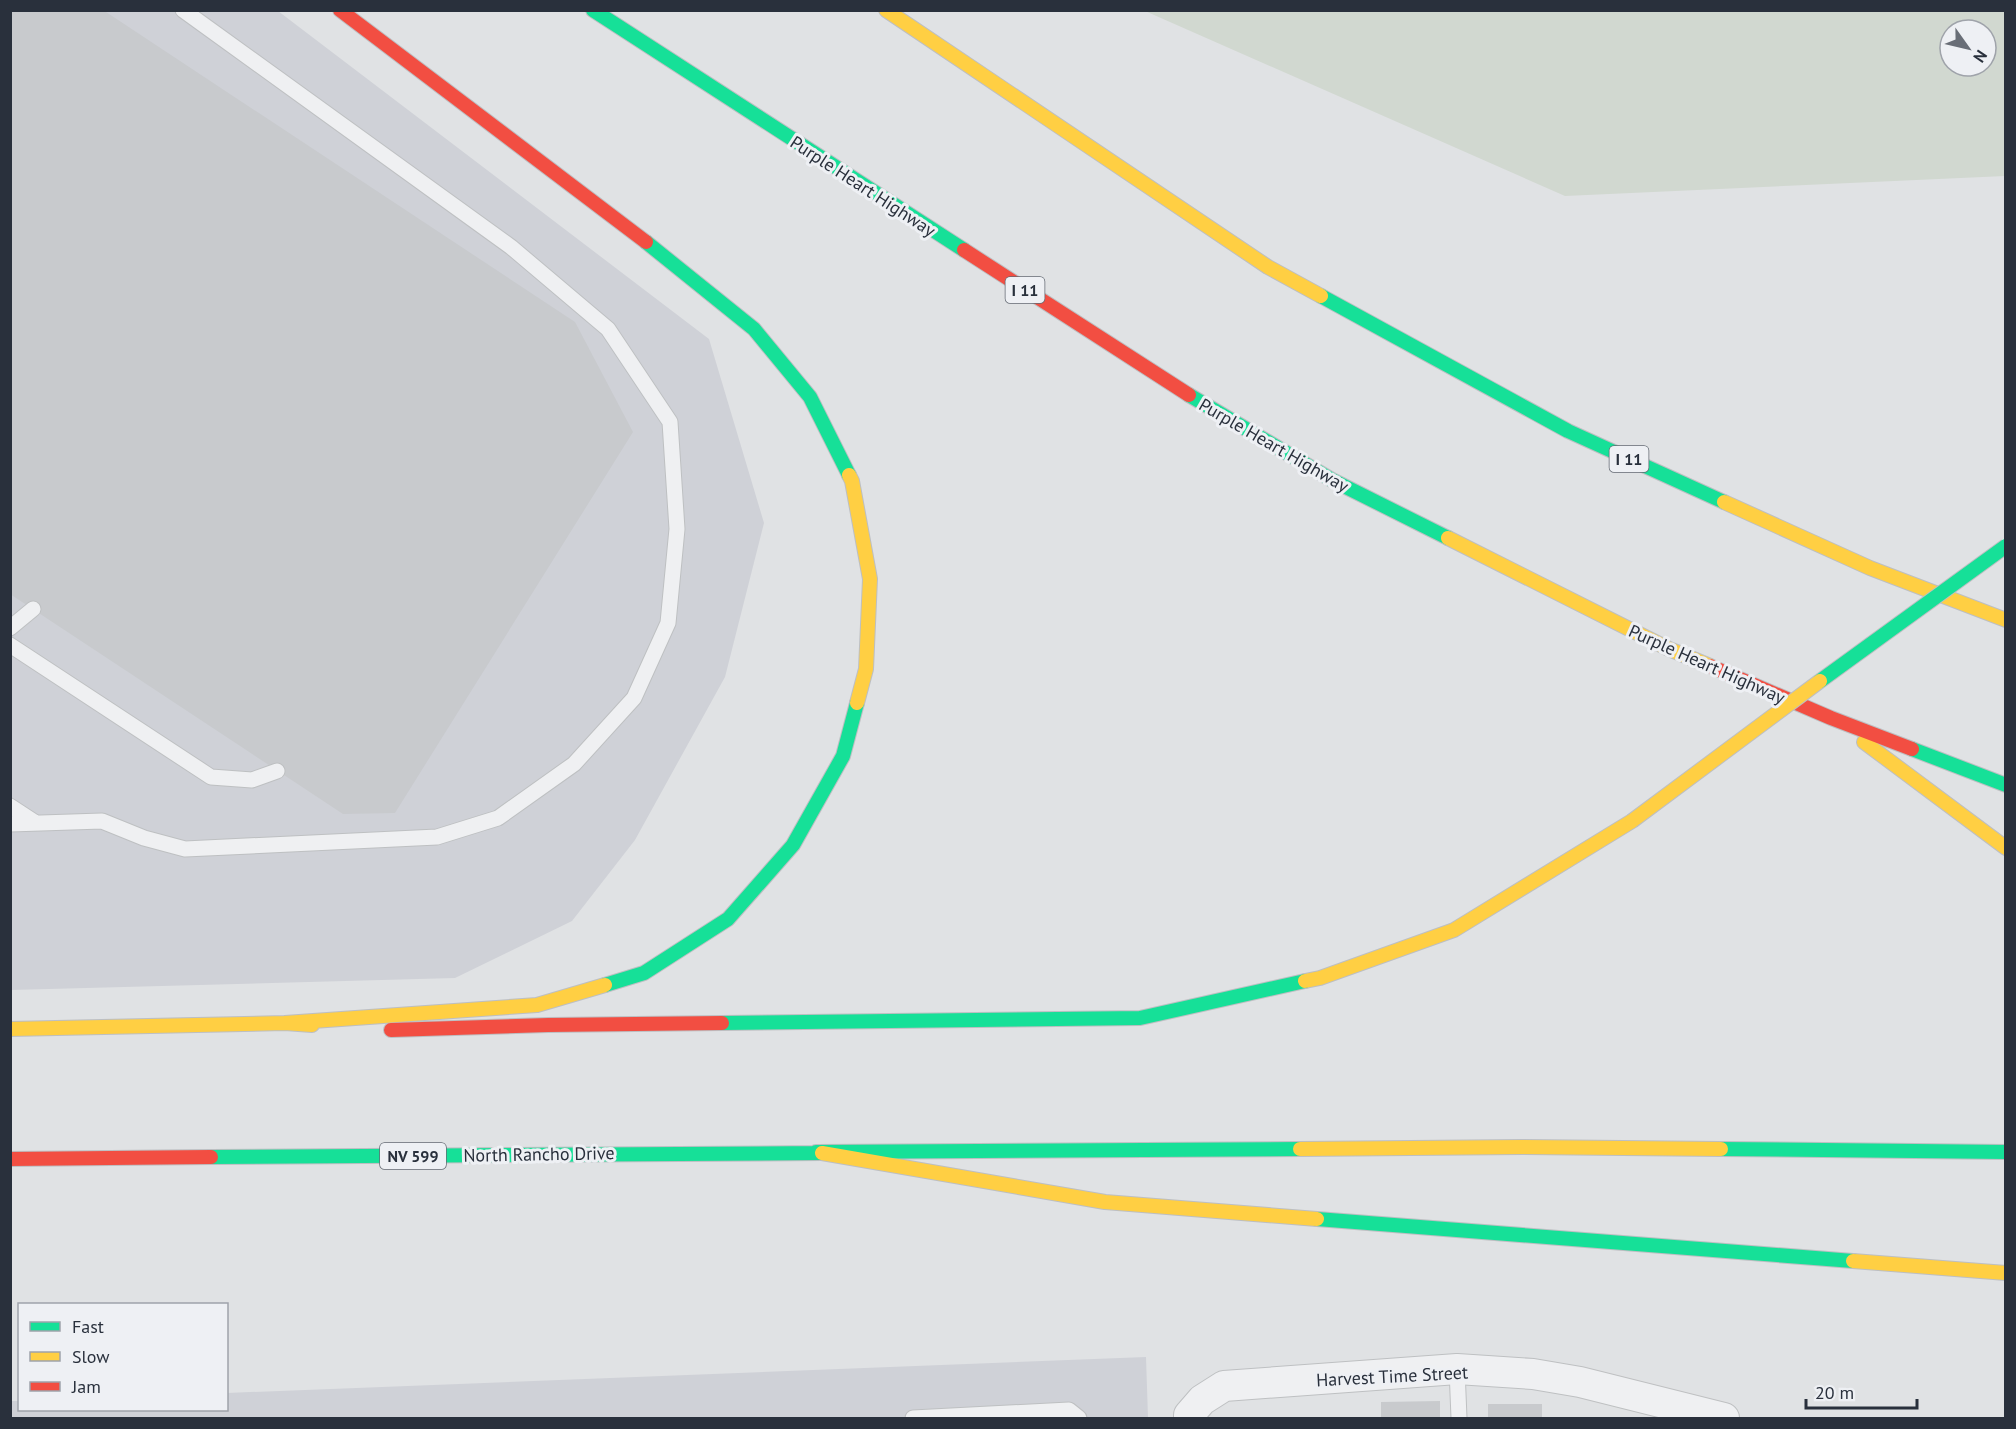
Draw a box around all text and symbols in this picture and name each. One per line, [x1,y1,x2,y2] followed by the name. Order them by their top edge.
[1938,18,1998,78] north arrow
[1969,46,1992,66] text: N
[786,130,941,242] street label: Purple Heart Highway
[1006,277,1044,303] road number: I 11
[1195,393,1353,497] street label: Purple Heart Highway
[1610,446,1648,472] road number: I 11
[1625,619,1789,709] street label: Purple Heart Highway
[463,1141,615,1167] street label: North Rancho Drive
[380,1143,446,1169] road number: NV 599
[18,1303,228,1411] legend
[72,1315,104,1338] text: Fast
[72,1345,110,1368] text: Slow
[1315,1361,1469,1391] street label: Harvest Time Street
[1806,1372,1917,1410] scale bar
[71,1375,101,1398] text: Jam
[1815,1381,1854,1404] text: 20 m

